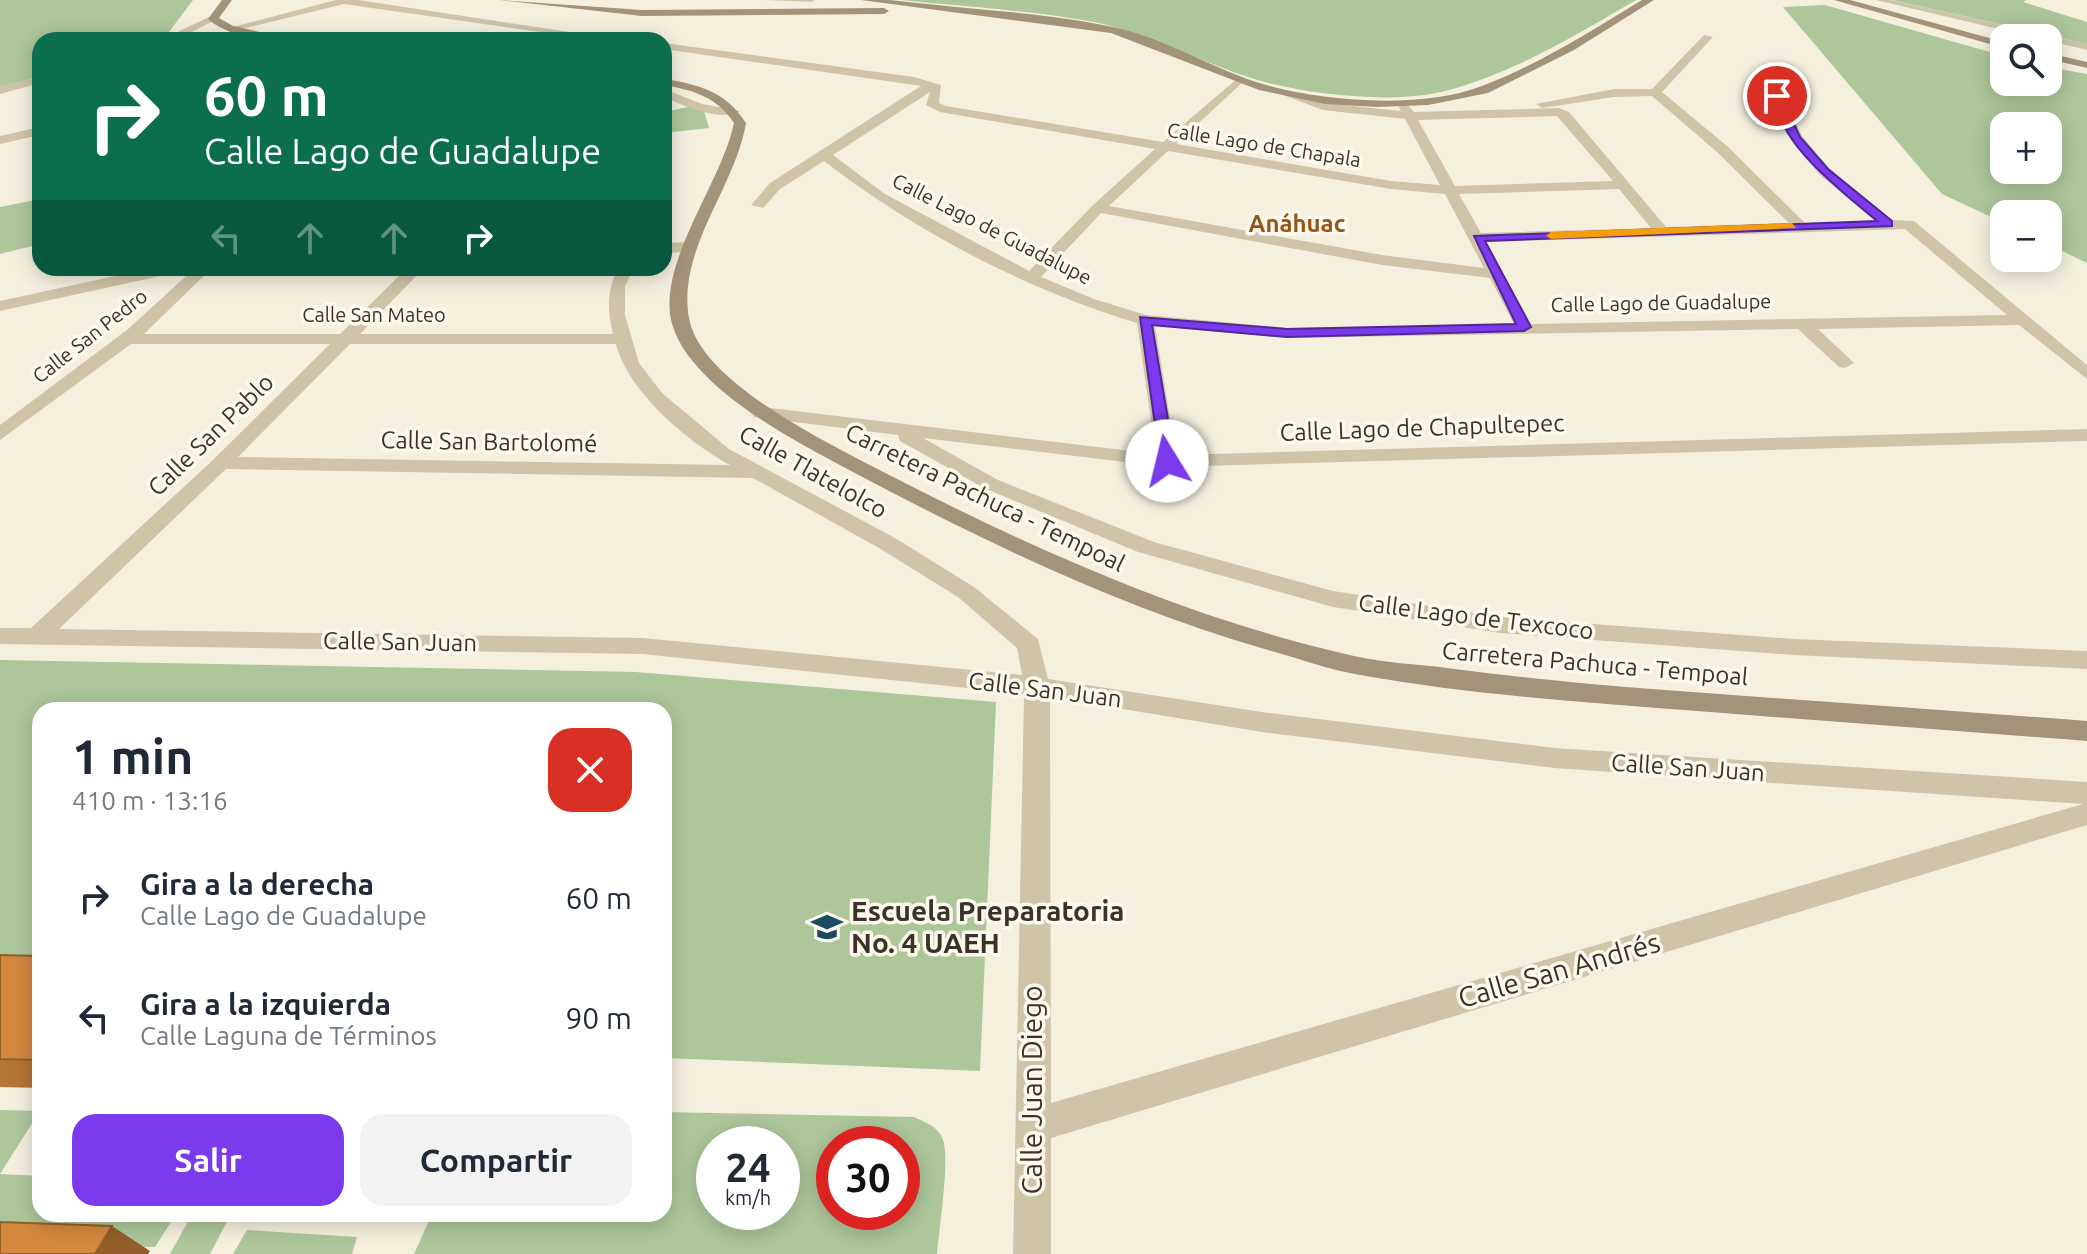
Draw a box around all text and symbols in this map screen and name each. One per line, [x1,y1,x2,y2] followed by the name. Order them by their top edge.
[1990,24,2062,272] map controls
[1990,24,2062,96] button: search
[1743,62,1811,130] pin
[72,64,176,168] icon: right
[204,64,329,127] text: 60 m
[1755,74,1799,118] icon: arrive
[1990,112,2062,184] button: +
[1166,118,1363,171] street label: Calle Lago de Chapala
[204,130,601,171] text: Calle Lago de Guadalupe
[889,168,1096,289] street label: Calle Lago de Guadalupe
[1990,200,2062,272] button: −
[1249,210,1346,237] district label: Anáhuac
[204,216,248,260] icon: left
[288,216,332,260] icon: ahead
[372,216,416,260] icon: ahead
[456,216,500,260] icon: right
[28,284,152,387] street label: Calle San Pedro
[1551,289,1771,316] street label: Calle Lago de Guadalupe
[302,303,446,326] street label: Calle San Mateo
[143,368,279,501] street label: Calle San Pablo
[1279,409,1565,446] street label: Calle Lago de Chapultepec
[841,418,1129,577] street label: Carretera Pachuca - Tempoal
[1125,419,1209,503] position arrow
[735,420,892,523] street label: Calle Tlatelolco
[380,426,598,457] street label: Calle San Bartolomé
[1357,589,1595,644] street label: Calle Lago de Texcoco
[323,627,477,656] street label: Calle San Juan
[1441,637,1749,690] street label: Carretera Pachuca - Tempoal
[967,667,1123,712] street label: Calle San Juan
[548,728,632,812] button: close
[72,729,193,783] text: 1 min
[1610,749,1766,786] street label: Calle San Juan
[72,786,228,815] text: 410 m · 13:16
[140,867,374,901] text: Gira a la derecha
[72,876,116,920] icon: right
[565,881,632,915] text: 60 m
[851,895,1124,958] place label: Escuela Preparatoria No. 4 UAEH
[140,901,427,930] text: Calle Lago de Guadalupe
[810,910,844,944] school or university icon: Escuela Preparatoria No. 4 UAEH
[1454,926,1663,1013] street label: Calle San Andrés
[1016,985,1047,1195] street label: Calle Juan Diego
[140,987,391,1021] text: Gira a la izquierda
[72,996,116,1040] icon: left
[565,1001,632,1035] text: 90 m
[140,1021,437,1050] text: Calle Laguna de Términos
[72,1114,344,1206] button: Salir
[360,1114,632,1206] button: Compartir
[816,1126,920,1230] speed limit sign: 30
[725,1145,771,1190] text: 24
[725,1186,771,1209] text: km/h

